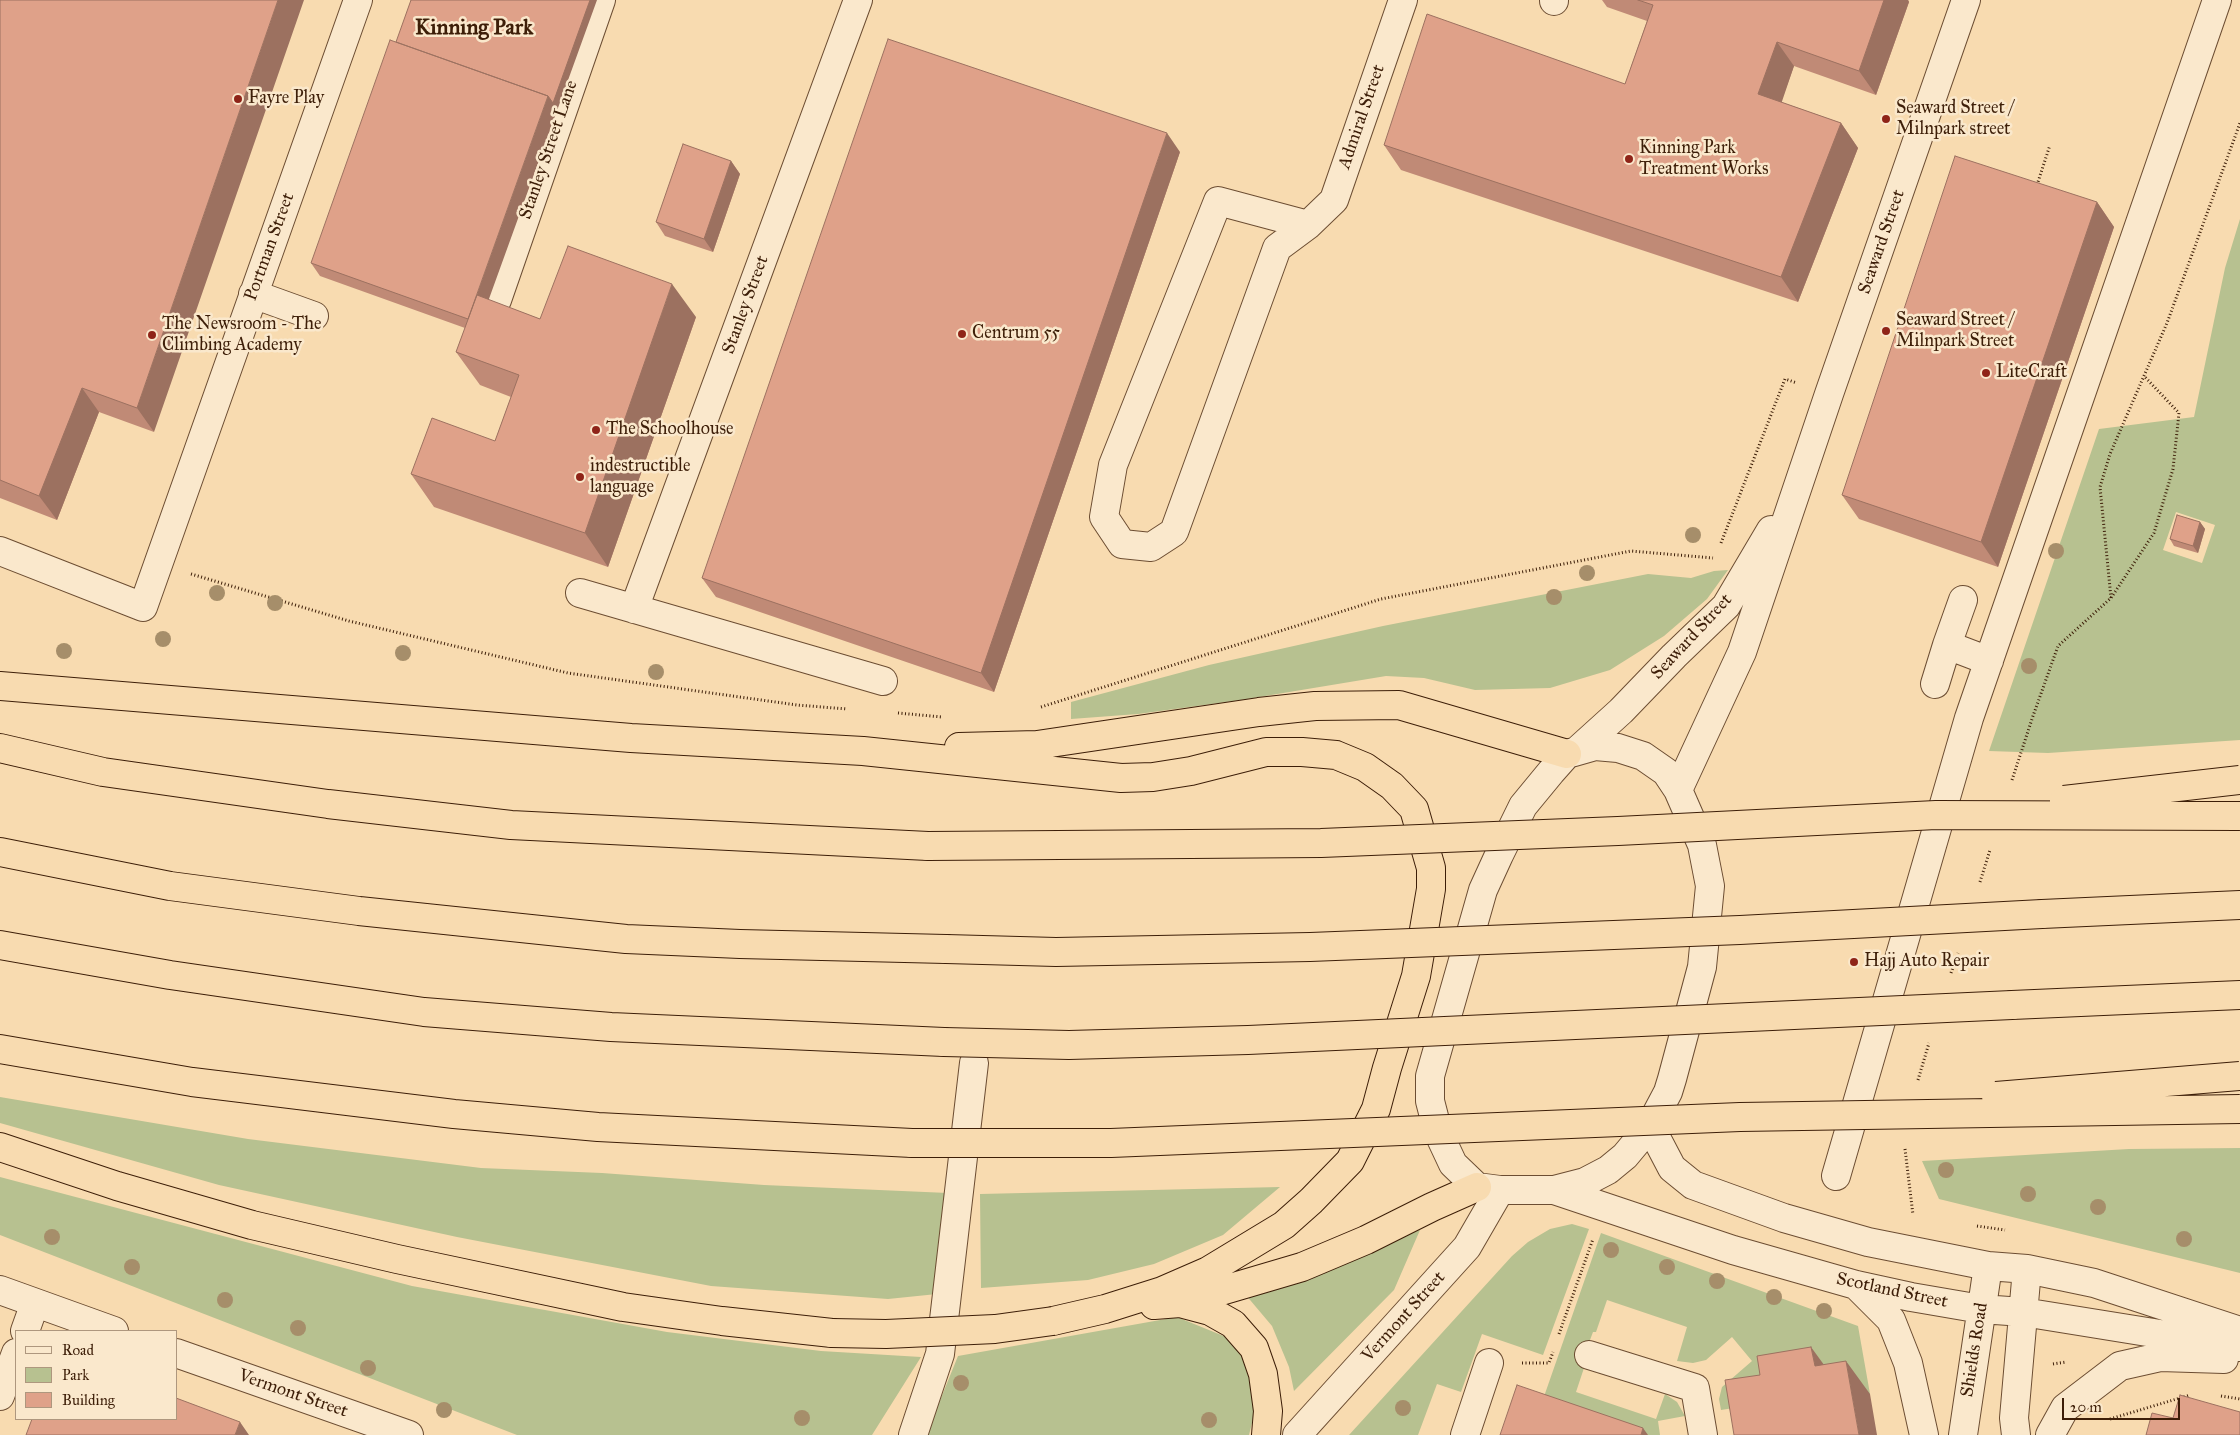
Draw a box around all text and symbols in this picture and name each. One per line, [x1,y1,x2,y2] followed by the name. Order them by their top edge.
[415,16,533,42] district label: Kinning Park
[1334,62,1390,172] street label: Admiral Street
[515,78,583,222] street label: Stanley Street Lane
[248,88,324,110] place label: Fayre Play
[232,93,244,105] marker: Fayre Play
[1896,98,2014,140] place label: Seaward Street / Milnpark street
[1880,113,1892,125] marker: Seaward Street / Milnpark street
[1639,138,1768,180] place label: Kinning Park Treatment Works
[1623,153,1635,165] marker: Kinning Park Treatment Works
[1854,187,1910,297] street label: Seaward Street
[240,190,300,304] street label: Portman Street
[718,253,774,357] street label: Stanley Street
[1896,310,2014,352] place label: Seaward Street / Milnpark Street
[162,314,322,356] place label: The Newsroom - The Climbing Academy
[972,323,1060,345] place label: Centrum 55
[1880,325,1892,337] marker: Seaward Street / Milnpark Street
[956,328,968,340] marker: Centrum 55
[146,329,158,341] marker: The Newsroom - The Climbing Academy
[1996,362,2067,384] place label: LiteCraft
[1980,367,1992,379] marker: LiteCraft
[606,419,734,441] place label: The Schoolhouse
[590,424,602,436] marker: The Schoolhouse
[590,456,690,498] place label: indestructible language
[574,471,586,483] marker: indestructible language
[1647,590,1737,684] street label: Seaward Street
[1864,951,1989,973] place label: Hajj Auto Repair
[1848,956,1860,968] marker: Hajj Auto Repair
[1358,1267,1450,1367] street label: Vermont Street
[1834,1269,1950,1313] street label: Scotland Street
[1957,1301,1993,1399] street label: Shields Road
[15,1330,178,1420] legend
[62,1341,94,1359] text: Road
[235,1365,351,1423] street label: Vermont Street
[62,1366,89,1384] text: Park
[2065,1388,2182,1420] scale bar
[62,1391,115,1409] text: Building
[2070,1398,2102,1416] text: 20 m

